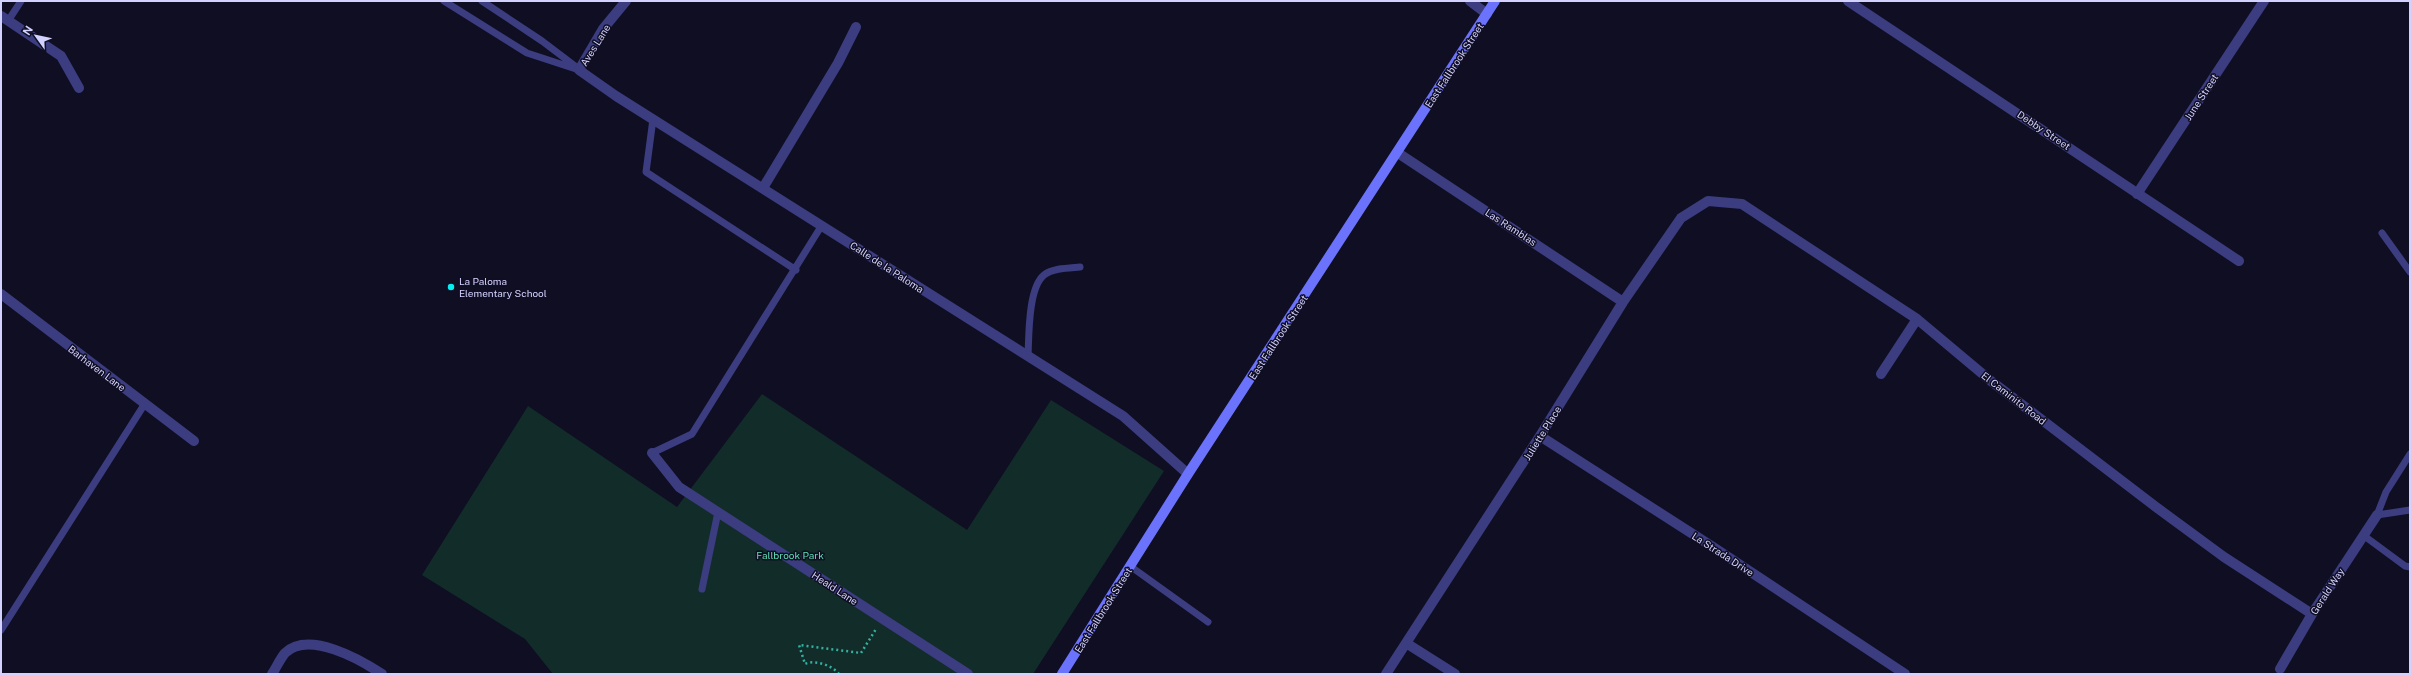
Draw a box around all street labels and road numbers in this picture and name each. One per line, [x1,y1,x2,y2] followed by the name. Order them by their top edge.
[1422,20,1486,110] street label: East Fallbrook Street
[577,22,613,68] street label: Aves Lane
[2182,72,2220,122] street label: June Street
[2015,108,2073,152] street label: Debby Street
[1483,206,1539,248] street label: Las Ramblas
[848,239,926,295] street label: Calle de la Paloma
[1246,292,1310,382] street label: East Fallbrook Street
[66,343,128,394] street label: Barhaven Lane
[1979,369,2049,427] street label: El Caminito Road
[1521,403,1564,462] street label: Juliette Place
[1690,530,1756,579] street label: La Strada Drive
[1072,565,1134,655] street label: East Fallbrook Street
[2308,565,2347,616] street label: Gerald Way
[810,569,861,607] street label: Heald Lane

